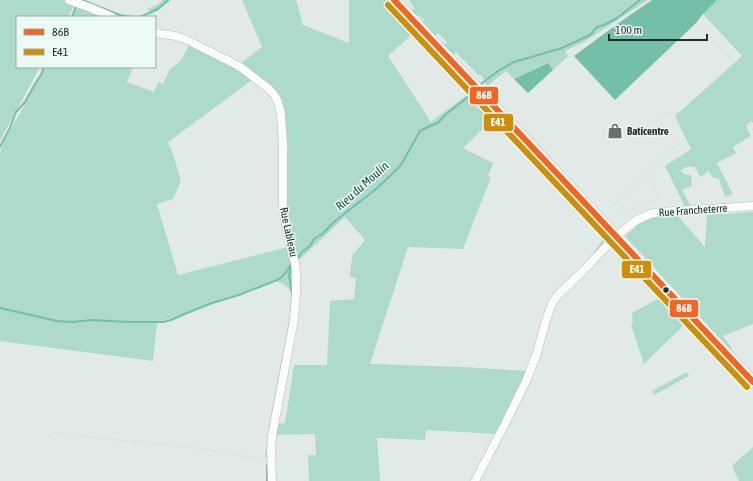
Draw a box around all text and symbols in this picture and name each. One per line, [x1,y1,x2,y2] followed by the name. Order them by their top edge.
[16,16,156,68] legend
[609,16,707,42] scale bar
[615,23,642,37] text: 100 m
[52,25,69,39] text: 86B
[52,45,69,59] text: E41
[469,86,499,105] line badge: 86B
[476,89,493,101] text: 86B
[483,113,514,132] line badge: E41
[490,116,506,128] text: E41
[606,122,624,140] shop icon: Baticentre
[627,125,669,137] place label: Baticentre
[333,159,391,213] water label: Rieu du Moulin
[658,202,728,218] street label: Rue Francheterre
[278,206,300,258] street label: Rue Lableau
[621,260,652,279] line badge: E41
[629,263,645,275] text: E41
[661,285,671,295] unlabelled marker
[669,299,699,318] line badge: 86B
[676,302,693,314] text: 86B

